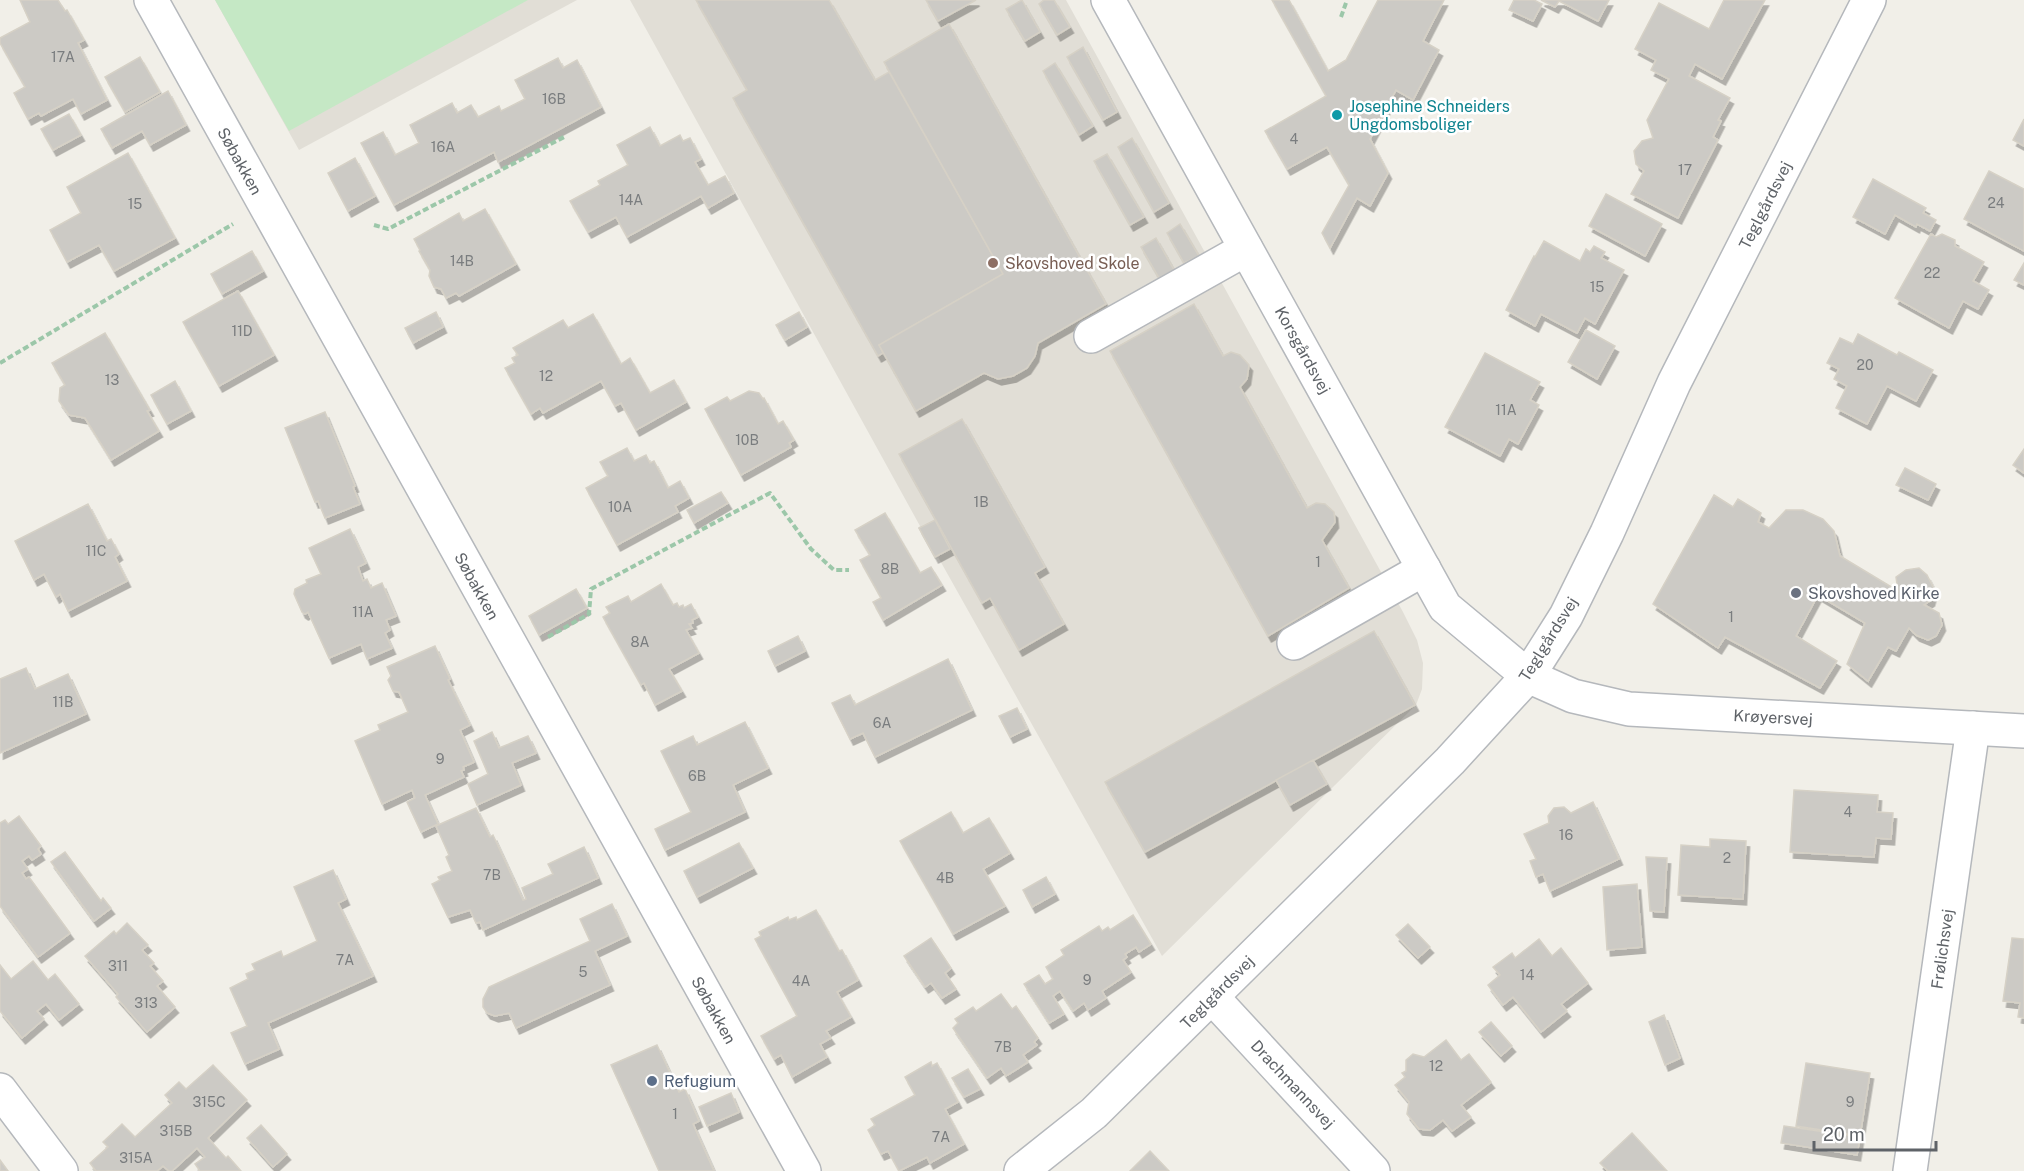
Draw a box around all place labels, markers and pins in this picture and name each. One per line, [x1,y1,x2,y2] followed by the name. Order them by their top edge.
[1349,97,1510,134] place label: Josephine Schneiders Ungdomsboliger
[1330,108,1344,122] marker: Josephine Schneiders Ungdomsboliger
[1005,254,1140,273] place label: Skovshoved Skole
[986,256,1000,270] marker: Skovshoved Skole
[1808,584,1940,603] place label: Skovshoved Kirke
[1789,586,1803,600] marker: Skovshoved Kirke
[664,1072,736,1091] place label: Refugium
[645,1074,659,1088] marker: Refugium

